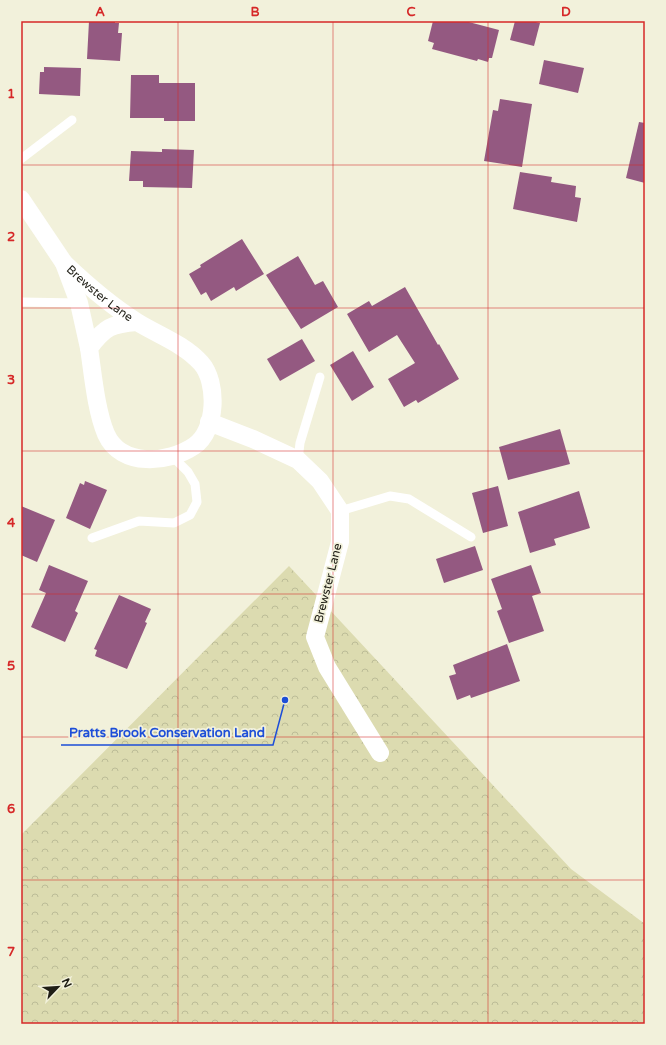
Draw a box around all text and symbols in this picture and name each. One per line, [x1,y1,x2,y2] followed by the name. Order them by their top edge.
[95,4,105,20] text: A
[250,4,260,20] text: B
[406,4,416,20] text: C
[561,4,571,20] text: D
[7,86,15,102] text: 1
[7,229,15,245] text: 2
[64,262,136,325] street label: Brewster Lane
[7,372,15,388] text: 3
[7,515,16,531] text: 4
[311,542,345,624] street label: Brewster Lane
[7,658,15,674] text: 5
[61,720,273,745] callout: Pratts Brook Conservation Land
[69,725,265,741] text: Pratts Brook Conservation Land
[7,801,15,817] text: 6
[7,944,15,960] text: 7
[38,967,78,1007] north arrow
[59,976,74,990] text: N

